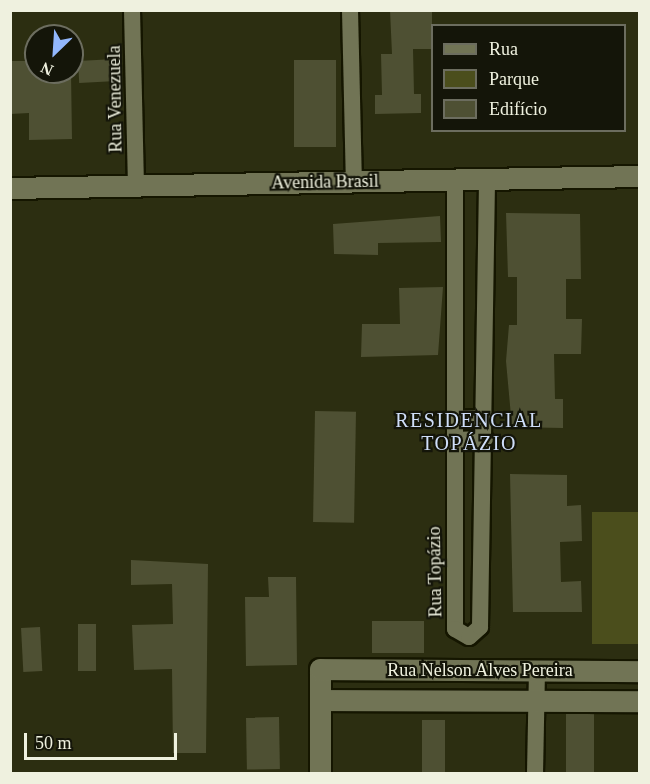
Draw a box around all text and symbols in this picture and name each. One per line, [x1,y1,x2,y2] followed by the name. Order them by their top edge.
[24,24,84,84] north arrow
[431,24,626,132] legend
[489,39,518,59] text: Rua
[103,45,127,153] street label: Rua Venezuela
[38,59,56,79] text: N
[489,69,539,89] text: Parque
[489,99,547,119] text: Edifício
[271,170,379,194] street label: Avenida Brasil
[395,408,543,455] district label: RESIDENCIAL TOPÁZIO
[423,526,447,618] street label: Rua Topázio
[387,659,573,681] street label: Rua Nelson Alves Pereira
[27,721,180,759] scale bar
[35,733,72,753] text: 50 m

